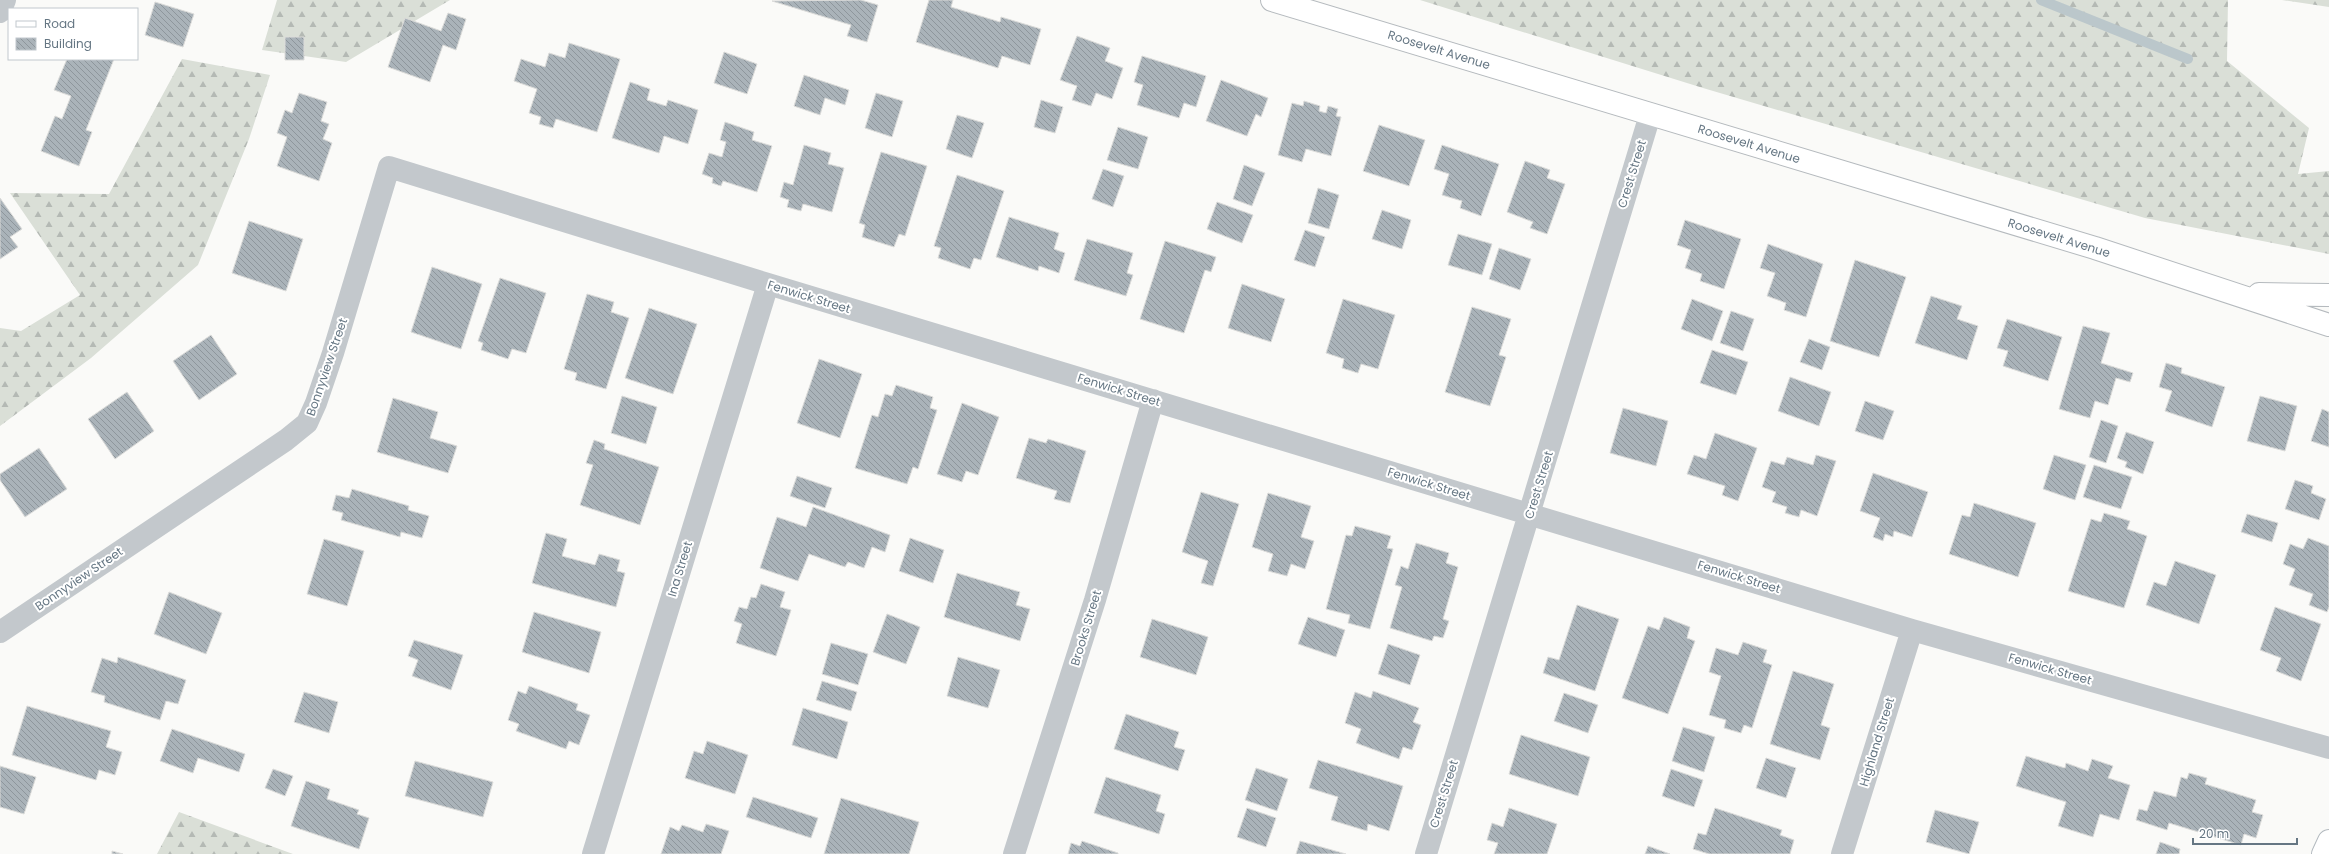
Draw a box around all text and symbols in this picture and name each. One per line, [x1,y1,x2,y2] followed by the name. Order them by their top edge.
[8,8,138,60] legend
[44,15,75,32] text: Road
[1386,26,1492,73] street label: Roosevelt Avenue
[44,35,92,52] text: Building
[1696,120,1802,167] street label: Roosevelt Avenue
[1613,138,1650,210] street label: Crest Street
[2006,214,2112,261] street label: Roosevelt Avenue
[766,276,853,317] street label: Fenwick Street
[302,316,351,418] street label: Bonnyview Street
[1076,369,1163,410] street label: Fenwick Street
[1520,449,1557,521] street label: Crest Street
[1386,463,1473,504] street label: Fenwick Street
[663,539,696,599] street label: Ina Street
[31,543,126,614] street label: Bonnyview Street
[1696,556,1783,597] street label: Fenwick Street
[1066,588,1105,668] street label: Brooks Street
[2007,649,2094,689] street label: Fenwick Street
[1855,695,1898,788] street label: Highland Street
[1425,758,1462,830] street label: Crest Street
[2193,820,2297,846] scale bar
[2199,825,2229,842] text: 20 m

